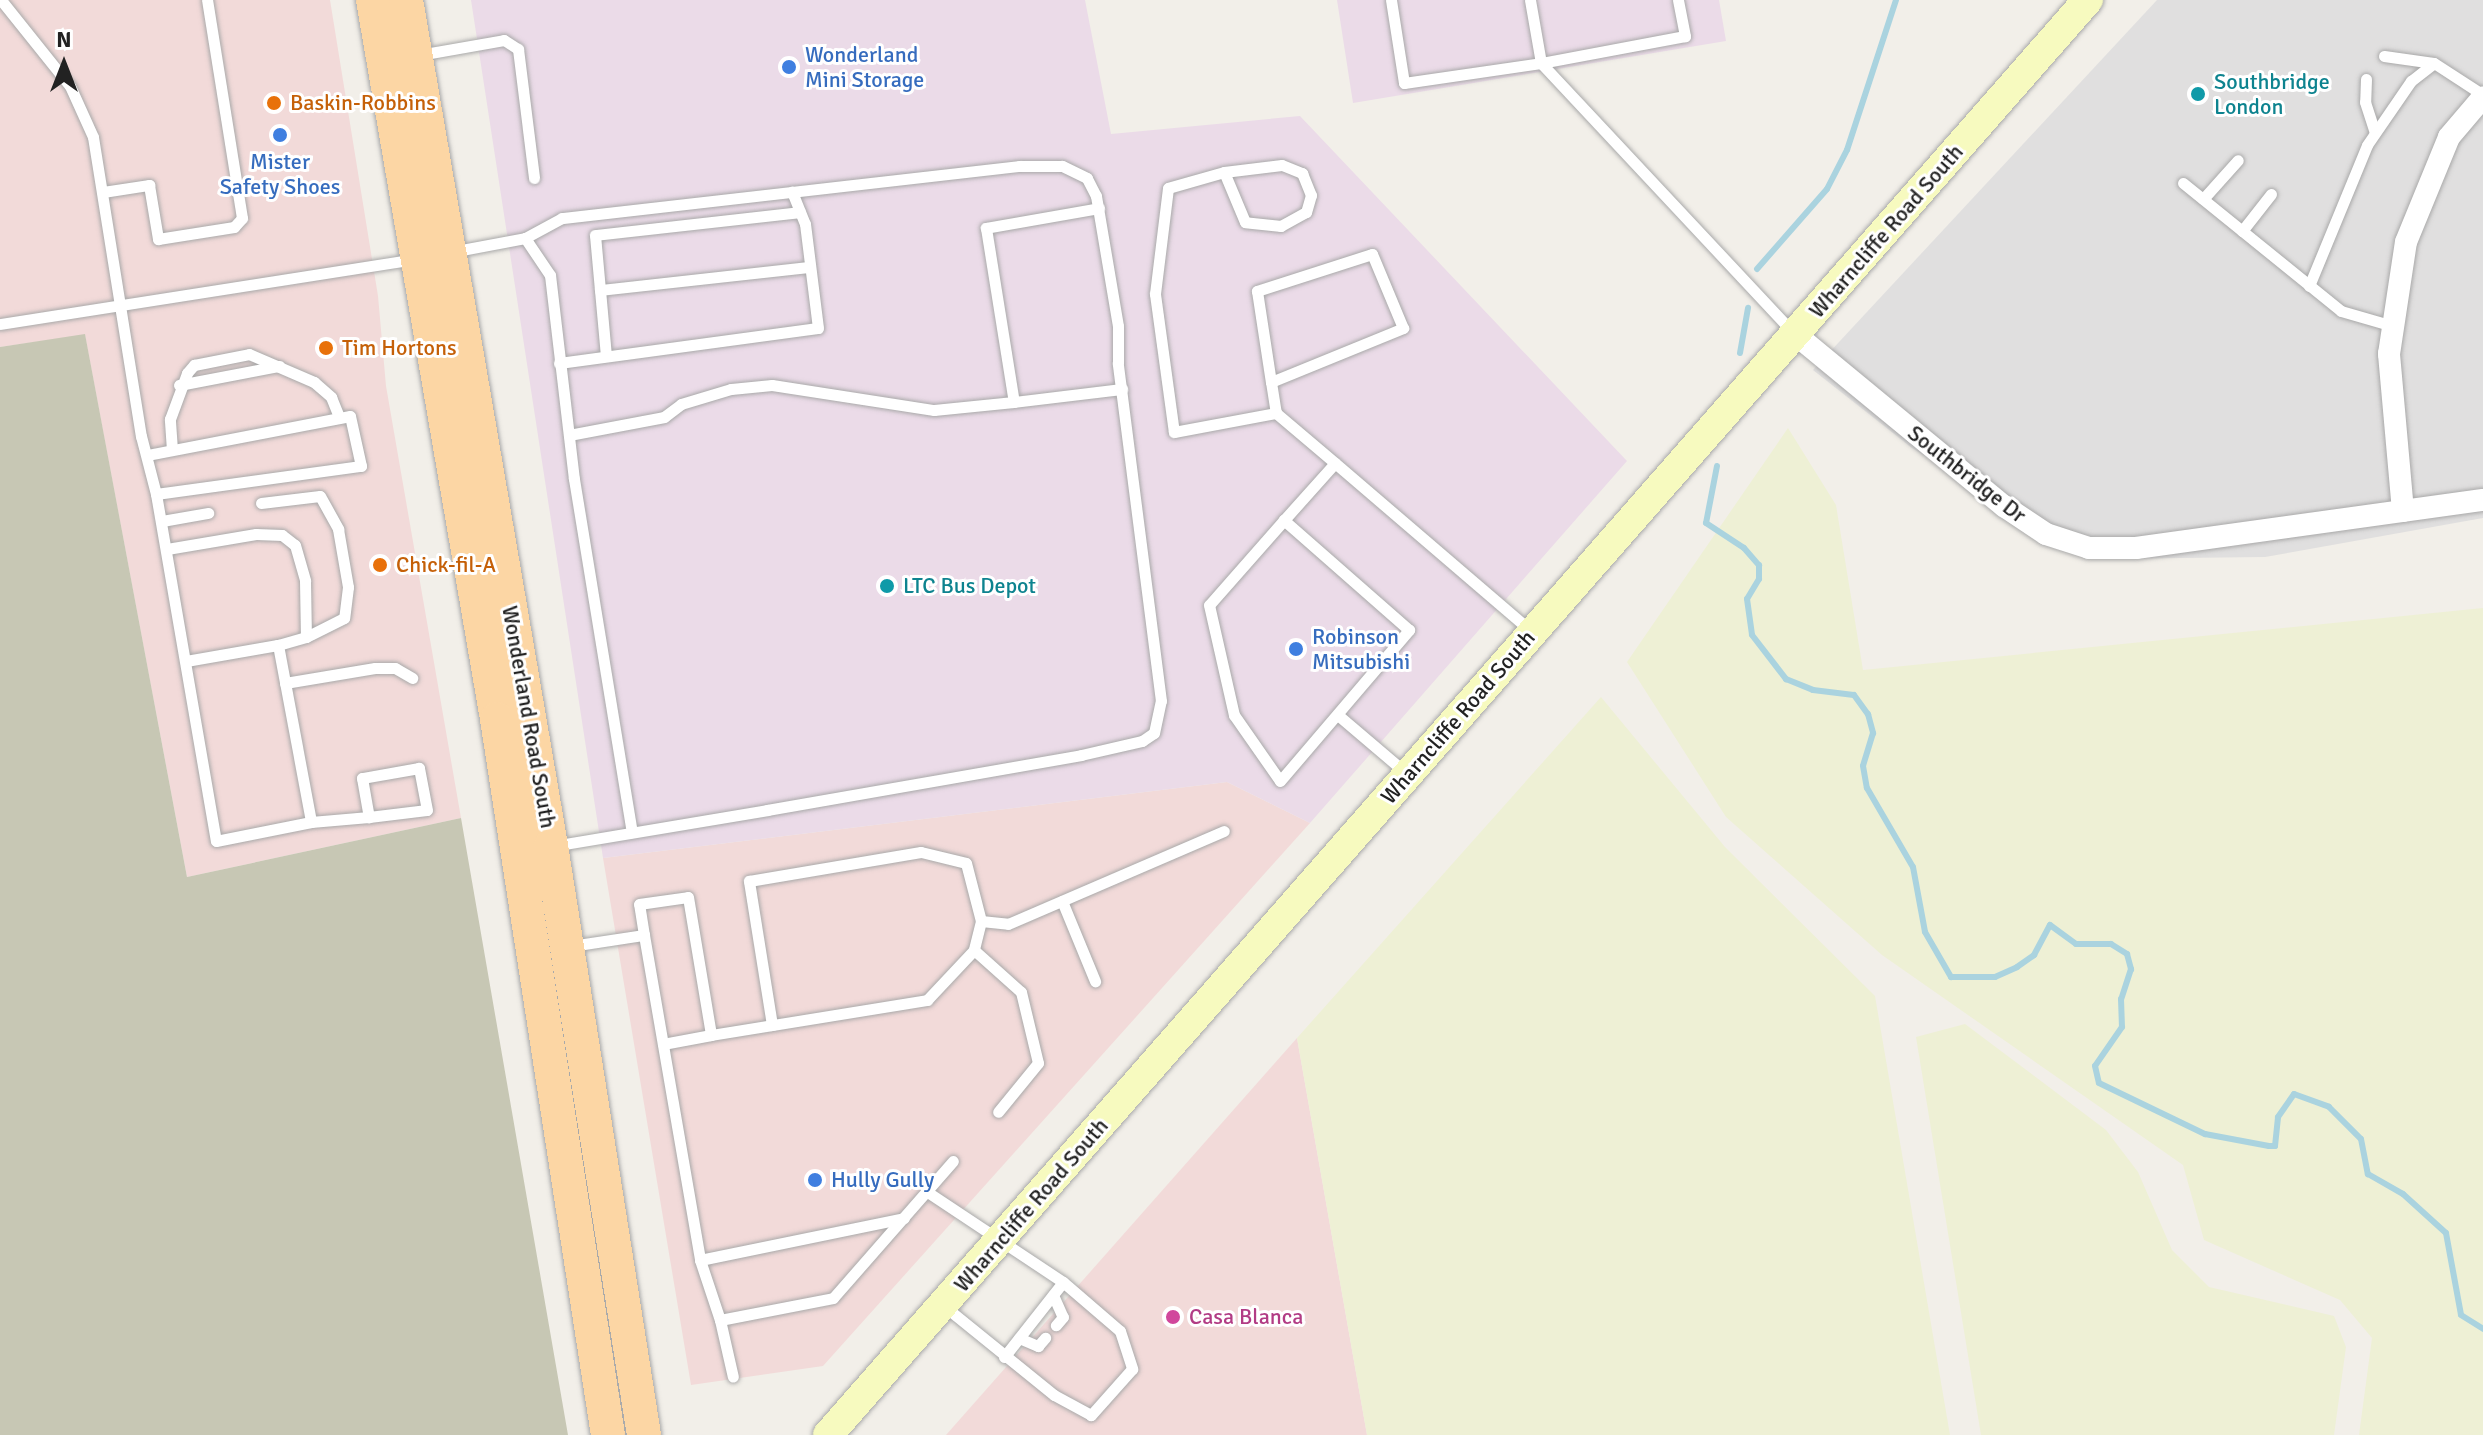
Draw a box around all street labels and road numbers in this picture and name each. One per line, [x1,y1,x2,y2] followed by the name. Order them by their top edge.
[1803,139,1969,323] street label: Wharncliffe Road South
[1903,420,2031,528] street label: Southbridge Dr
[496,604,562,830] street label: Wonderland Road South
[1375,625,1541,809] street label: Wharncliffe Road South
[948,1113,1114,1297] street label: Wharncliffe Road South

